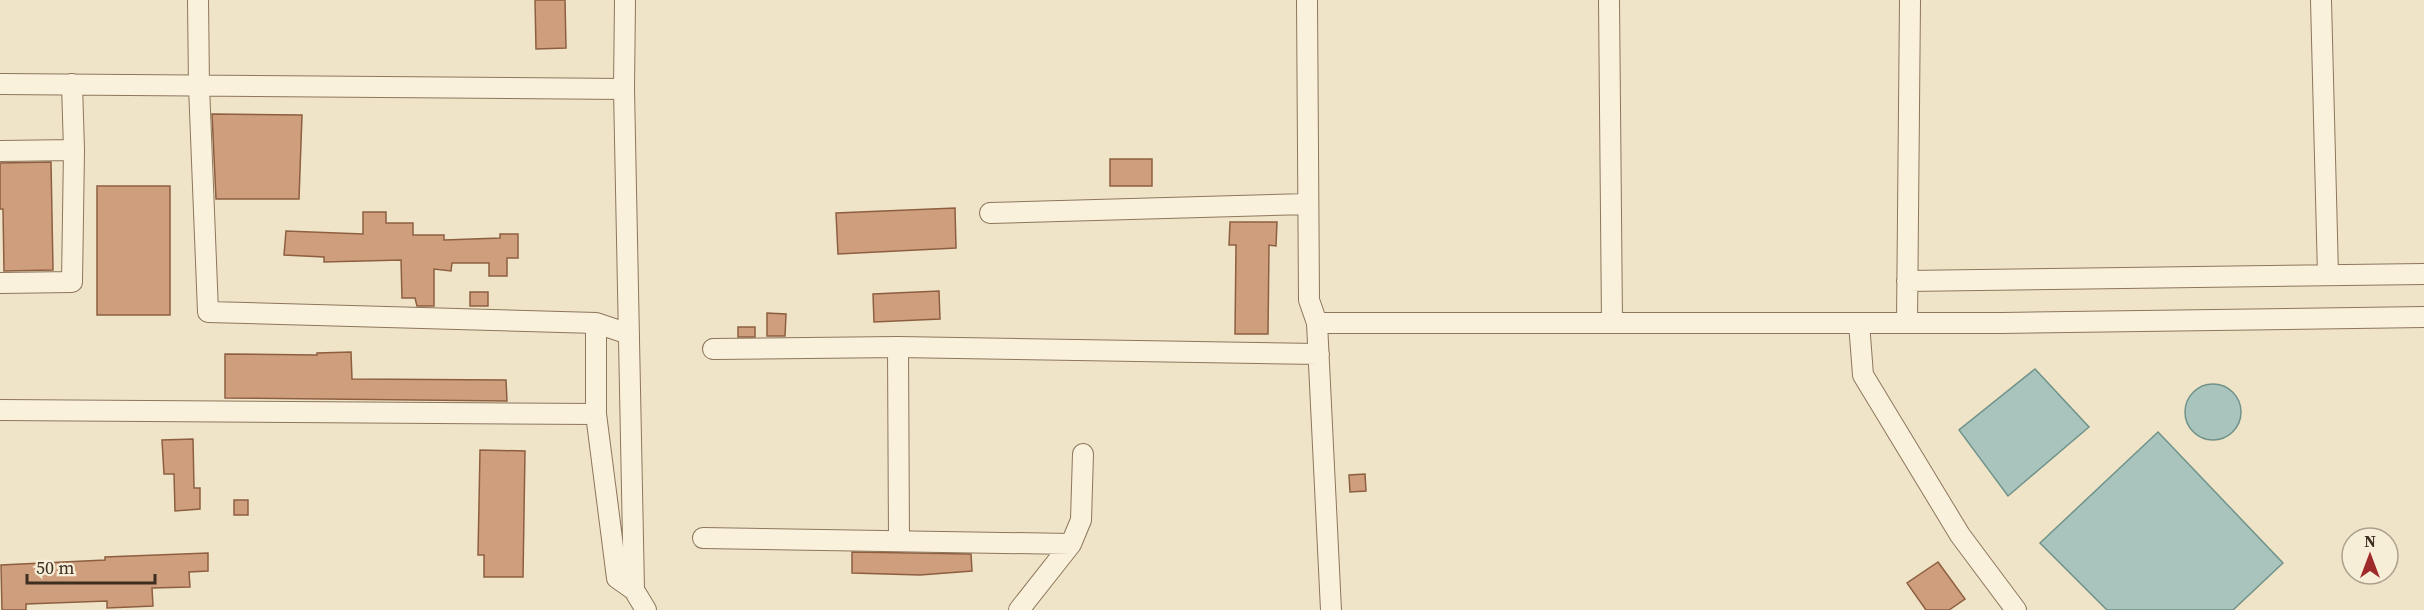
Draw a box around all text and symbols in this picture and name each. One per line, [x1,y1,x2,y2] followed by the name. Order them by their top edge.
[2340,526,2400,586] north arrow
[2364,530,2376,552] text: N
[27,547,154,585] scale bar
[36,555,74,580] text: 50 m

